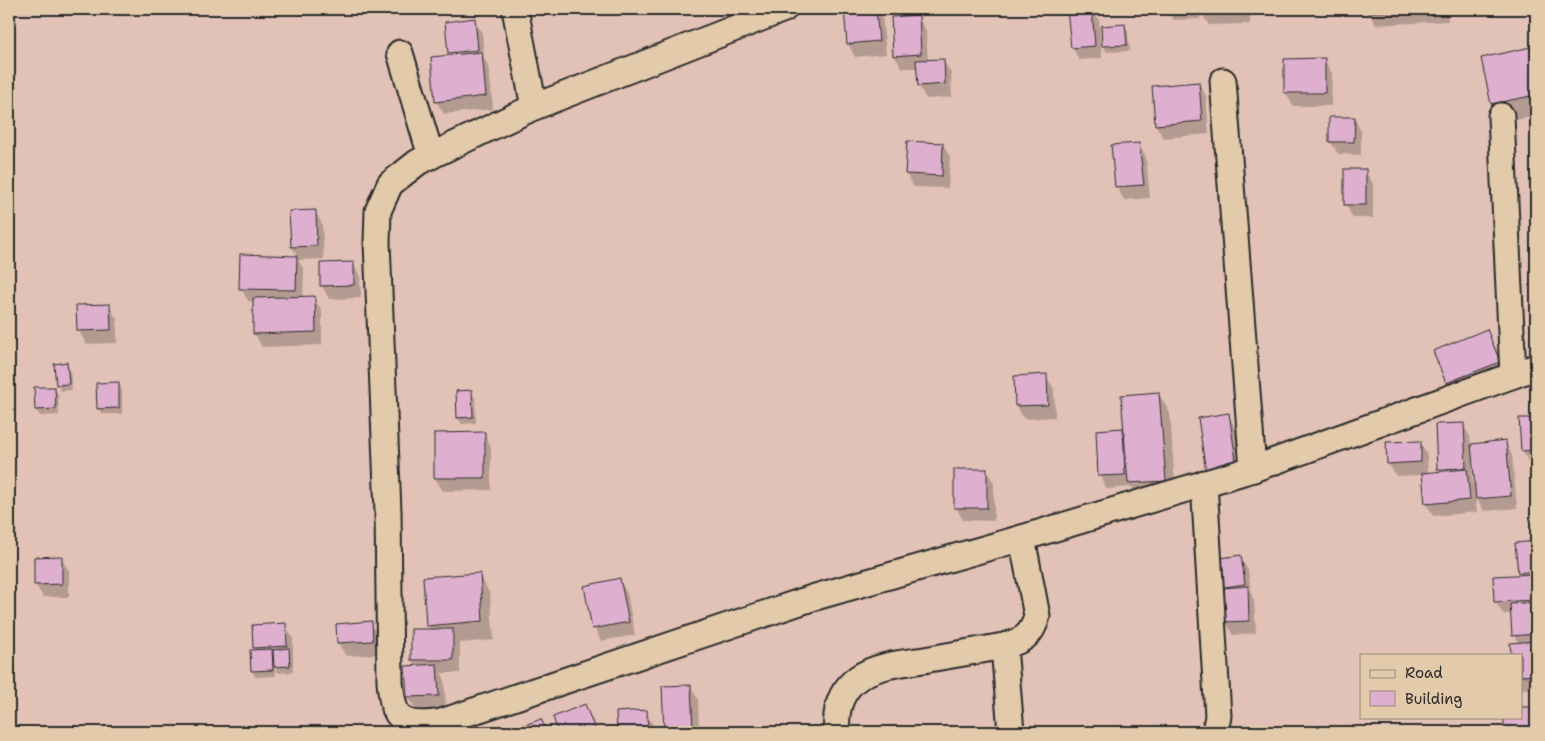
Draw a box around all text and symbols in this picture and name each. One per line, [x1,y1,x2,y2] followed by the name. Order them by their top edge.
[1360,654,1522,718] legend
[1405,663,1443,683] text: Road
[1405,689,1462,709] text: Building

